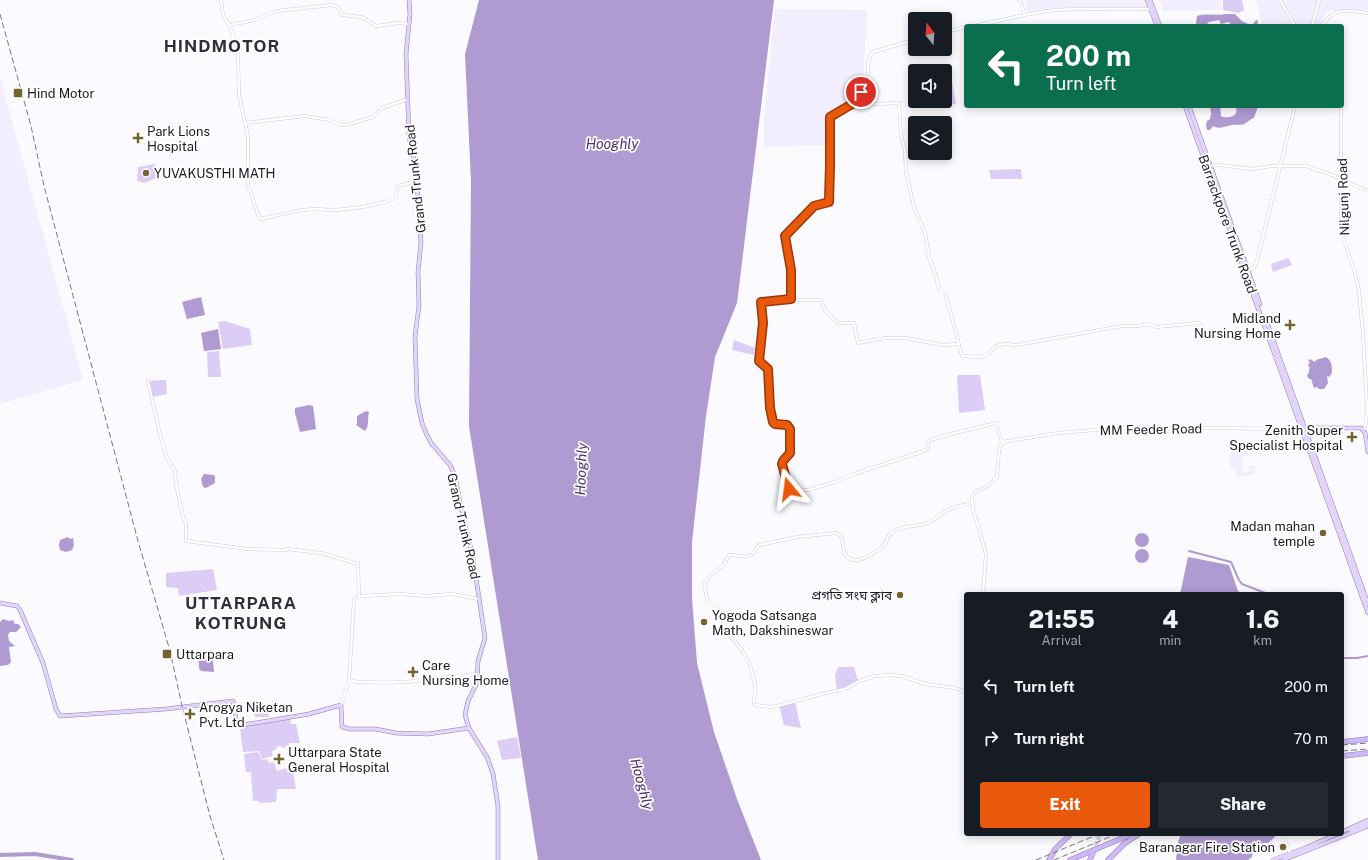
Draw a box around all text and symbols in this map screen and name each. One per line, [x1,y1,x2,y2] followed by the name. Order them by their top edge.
[908,12,952,56] north arrow
[908,12,952,160] map controls
[164,36,280,56] district label: HINDMOTOR
[1046,39,1131,72] text: 200 m
[980,40,1032,92] icon: left
[908,64,952,108] button: sound
[1046,73,1116,94] text: Turn left
[844,75,878,109] pin
[850,81,872,103] icon: arrive
[27,86,94,101] place label: Hind Motor
[12,87,24,99] marker: Hind Motor
[908,116,952,160] button: layers
[147,124,210,154] place label: Park Lions Hospital
[402,124,429,234] street label: Grand Trunk Road
[132,132,144,144] marker: Park Lions Hospital
[586,136,639,152] water label: Hooghly
[1195,153,1260,296] street label: Barrackpore Trunk Road
[1335,158,1352,236] street label: Nilgunj Road
[154,166,276,181] place label: YUVAKUSTHI MATH
[141,168,151,178] marker: YUVAKUSTHI MATH
[1194,311,1281,341] place label: Midland Nursing Home
[1284,319,1296,331] marker: Midland Nursing Home
[1100,421,1202,438] street label: MM Feeder Road
[1229,423,1343,453] place label: Zenith Super Specialist Hospital
[1346,431,1358,443] marker: Zenith Super Specialist Hospital
[572,442,590,496] water label: Hooghly
[768,468,810,510] position arrow
[444,471,483,581] street label: Grand Trunk Road
[1230,519,1315,549] place label: Madan mahan temple
[1318,528,1328,538] marker: Madan mahan temple
[811,588,892,603] place label: প্রগতি সংঘ ক্লাব
[895,590,905,600] marker: প্রগতি সংঘ ক্লাব
[185,593,297,633] district label: UTTARPARA KOTRUNG
[1028,605,1095,633] text: 21:55
[1162,605,1178,633] text: 4
[1246,605,1279,633] text: 1.6
[712,608,834,638] place label: Yogoda Satsanga Math, Dakshineswar
[699,617,709,627] marker: Yogoda Satsanga Math, Dakshineswar
[1042,633,1082,648] text: Arrival
[1159,633,1181,648] text: min
[1253,633,1272,648] text: km
[176,647,234,662] place label: Uttarpara
[161,648,173,660] marker: Uttarpara
[422,658,509,688] place label: Care Nursing Home
[407,666,419,678] marker: Care Nursing Home
[980,675,1002,697] icon: left
[1014,678,1075,695] text: Turn left
[1284,678,1328,695] text: 200 m
[199,700,293,730] place label: Arogya Niketan Pvt. Ltd
[184,708,196,720] marker: Arogya Niketan Pvt. Ltd
[980,727,1002,749] icon: right
[1014,730,1084,747] text: Turn right
[1293,730,1328,747] text: 70 m
[288,745,390,775] place label: Uttarpara State General Hospital
[273,753,285,765] marker: Uttarpara State General Hospital
[627,757,657,812] water label: Hooghly
[980,782,1150,828] button: Exit
[1158,782,1328,828] button: Share
[1139,840,1275,855] place label: Baranagar Fire Station
[1278,842,1288,852] marker: Baranagar Fire Station

